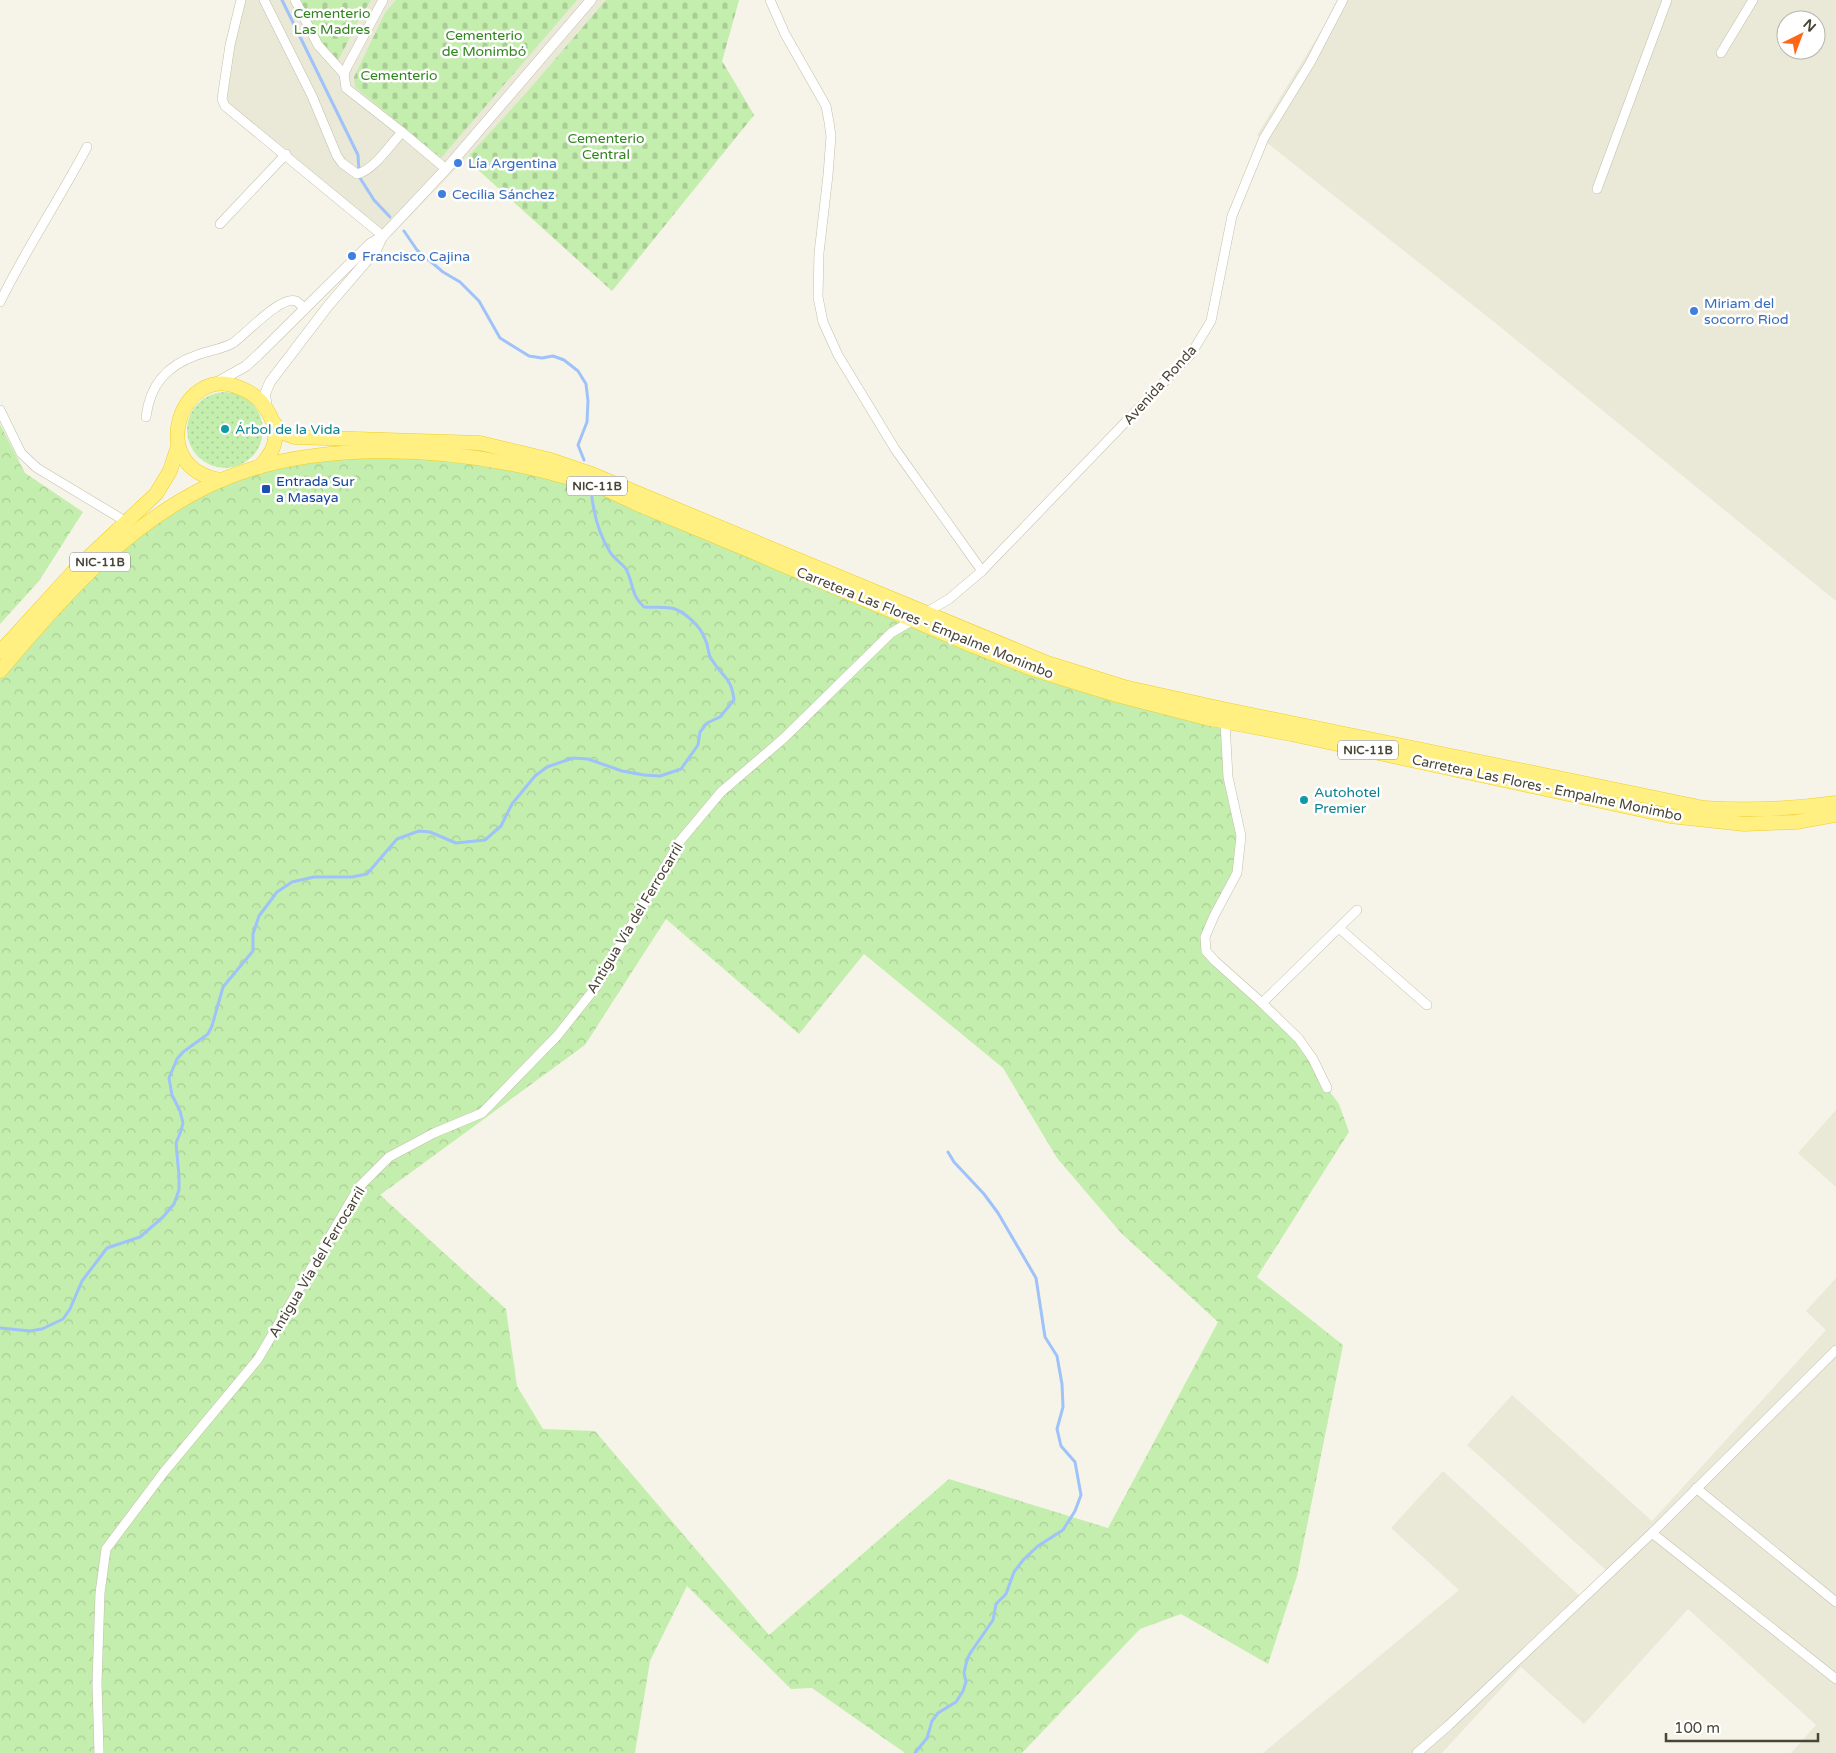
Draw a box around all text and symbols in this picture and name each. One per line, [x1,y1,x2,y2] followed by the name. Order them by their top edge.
[293,5,371,38] park label: Cementerio Las Madres
[1776,10,1826,60] north arrow
[1799,16,1819,36] text: N
[442,27,526,60] park label: Cementerio de Monimbó
[360,67,438,84] park label: Cementerio
[567,130,645,163] park label: Cementerio Central
[468,155,557,172] place label: Lía Argentina
[452,157,464,169] marker: Lía Argentina
[452,186,555,203] place label: Cecilia Sánchez
[436,188,448,200] marker: Cecilia Sánchez
[362,248,470,265] place label: Francisco Cajina
[346,250,358,262] marker: Francisco Cajina
[1704,295,1789,328] place label: Miriam del socorro Riod
[1688,305,1700,317] marker: Miriam del socorro Riod
[1120,342,1200,428] street label: Avenida Ronda
[235,421,340,438] place label: Árbol de la Vida
[219,423,231,435] marker: Árbol de la Vida
[276,473,355,506] place label: Entrada Sur a Masaya
[567,476,627,496] road number: NIC-11B
[260,483,272,495] marker: Entrada Sur a Masaya
[70,552,130,572] road number: NIC-11B
[794,563,1056,683] street label: Carretera Las Flores - Empalme Monimbo
[1338,740,1398,760] road number: NIC-11B
[1410,751,1684,825] street label: Carretera Las Flores - Empalme Monimbo
[1314,784,1380,817] place label: Autohotel Premier
[1298,794,1310,806] marker: Autohotel Premier
[583,840,687,996] street label: Antigua Vía del Ferrocarril
[265,1184,369,1340] street label: Antigua Vía del Ferrocarril
[1666,1710,1818,1742] scale bar
[1674,1719,1720,1737] text: 100 m

